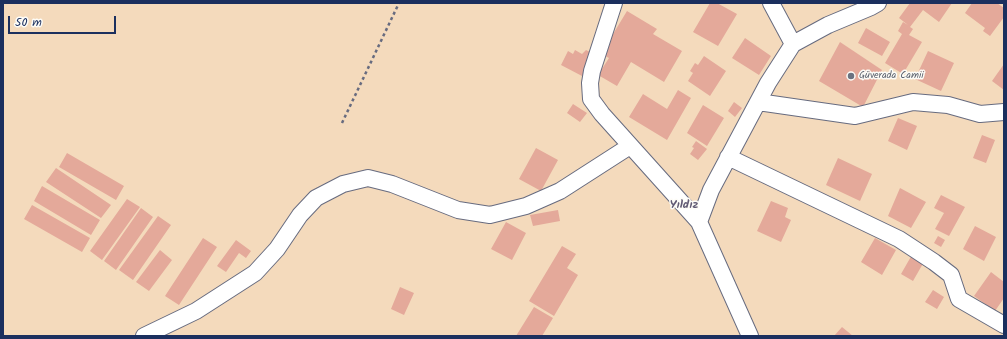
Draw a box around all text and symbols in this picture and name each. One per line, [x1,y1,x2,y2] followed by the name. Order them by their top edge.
[10,8,118,34] scale bar
[15,13,42,32] text: 50 m
[859,70,924,82] place label: Güverada Camii
[846,71,856,81] marker: Güverada Camii
[670,199,698,213] district label: Yıldız

